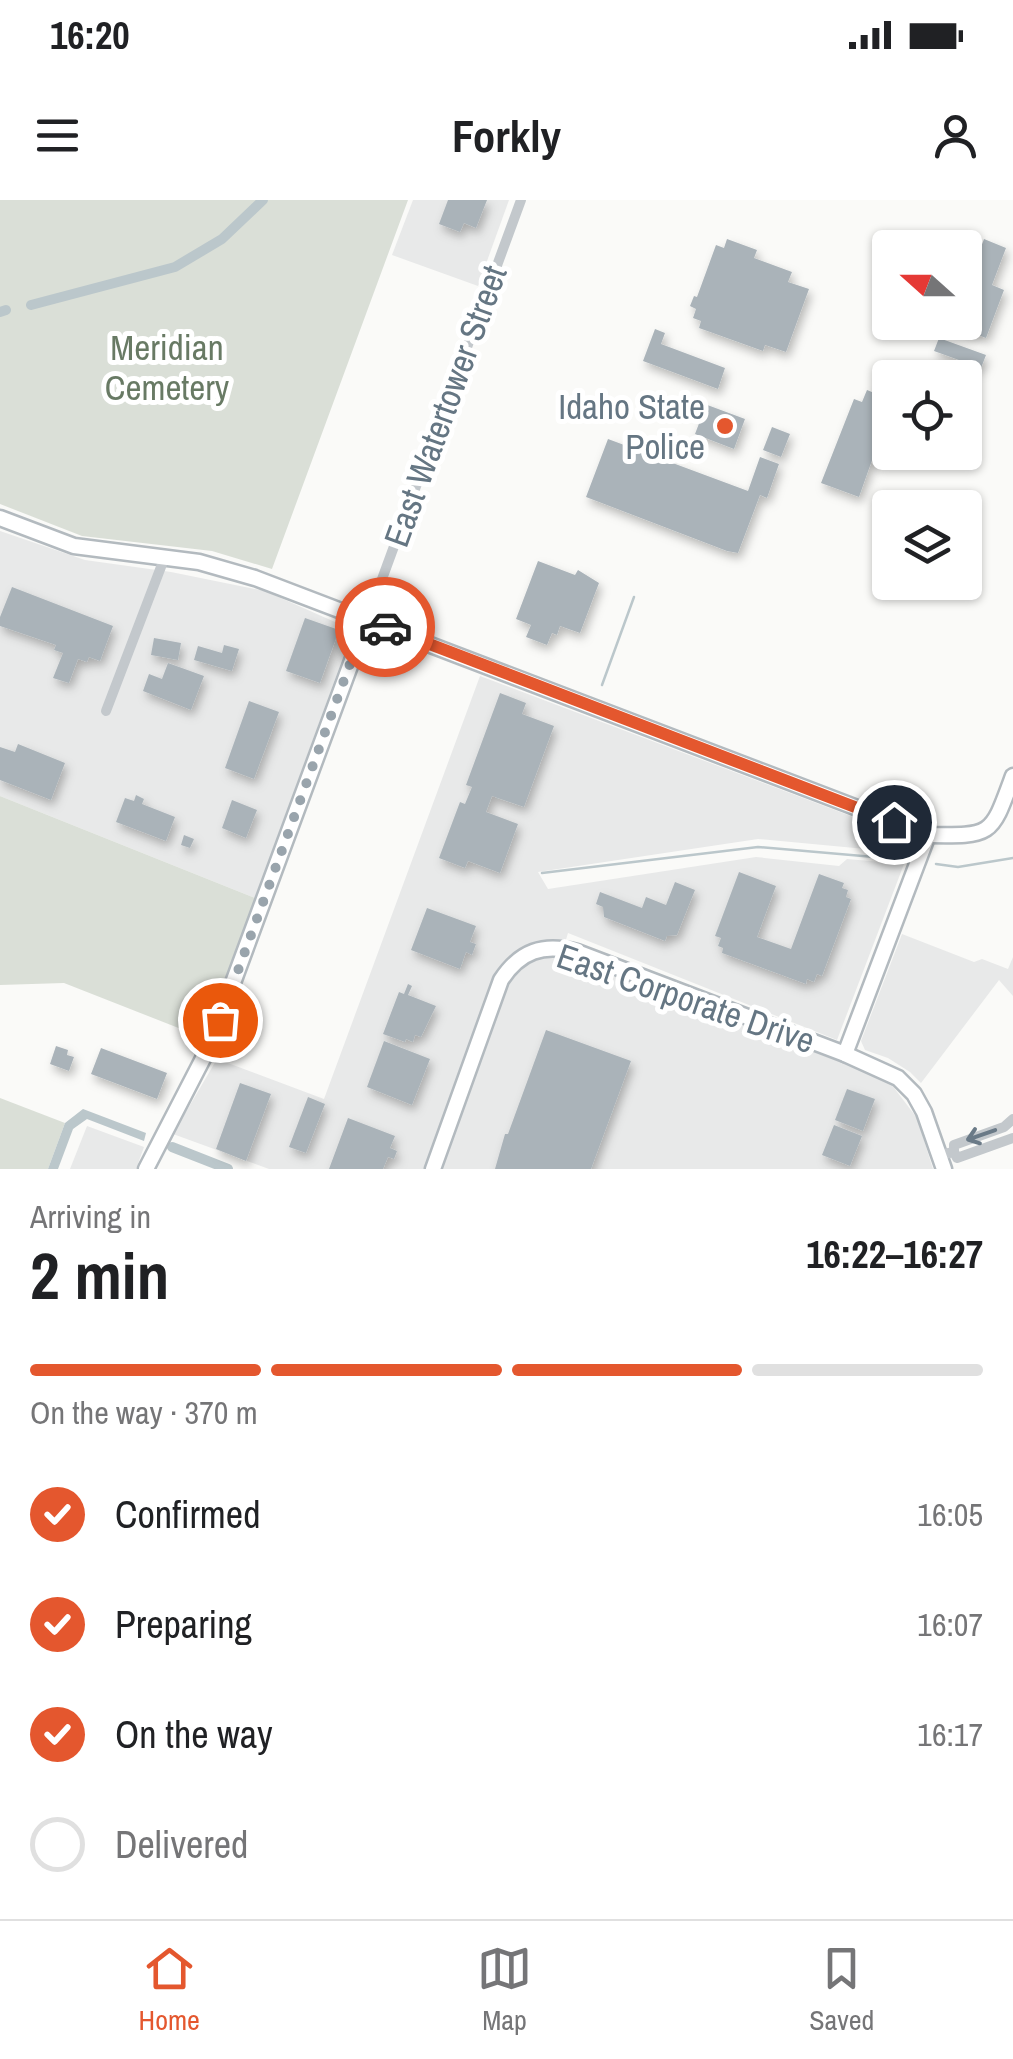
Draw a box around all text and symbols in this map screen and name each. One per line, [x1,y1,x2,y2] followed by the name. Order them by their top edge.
[50,10,130,61] text: 16:20
[452,105,561,166] text: Forkly
[30,108,85,163] icon: menu
[928,108,983,163] icon: person
[872,230,982,340] north arrow
[872,230,982,600] map controls
[372,259,518,553] street label: East Watertower Street
[105,324,230,411] park label: Meridian Cemetery
[872,360,982,470] button: locate
[558,383,705,470] place label: Idaho State Police
[714,415,736,437] marker: Idaho State Police
[872,490,982,600] button: layers
[335,577,435,677] courier
[358,600,413,655] icon: car
[852,780,937,865] pin
[867,795,922,850] icon: home
[551,932,821,1064] street label: East Corporate Drive
[178,978,263,1063] pin
[193,993,248,1048] icon: bag
[966,1127,998,1145] one-way arrow
[30,1195,151,1238] text: Arriving in
[806,1229,983,1280] text: 16:22–16:27
[30,1232,169,1319] text: 2 min
[30,1391,258,1434] text: On the way · 370 m
[30,1487,85,1542] icon: check
[115,1489,260,1540] text: Confirmed
[917,1493,983,1536] text: 16:05
[30,1597,85,1652] icon: check
[115,1599,252,1650] text: Preparing
[917,1603,983,1646] text: 16:07
[30,1707,85,1762] icon: check
[115,1709,273,1760] text: On the way
[917,1713,983,1756] text: 16:17
[115,1819,248,1870] text: Delivered
[139,1941,200,2039] tab: Home
[477,1941,532,2039] tab: Map
[809,1941,874,2039] tab: Saved

